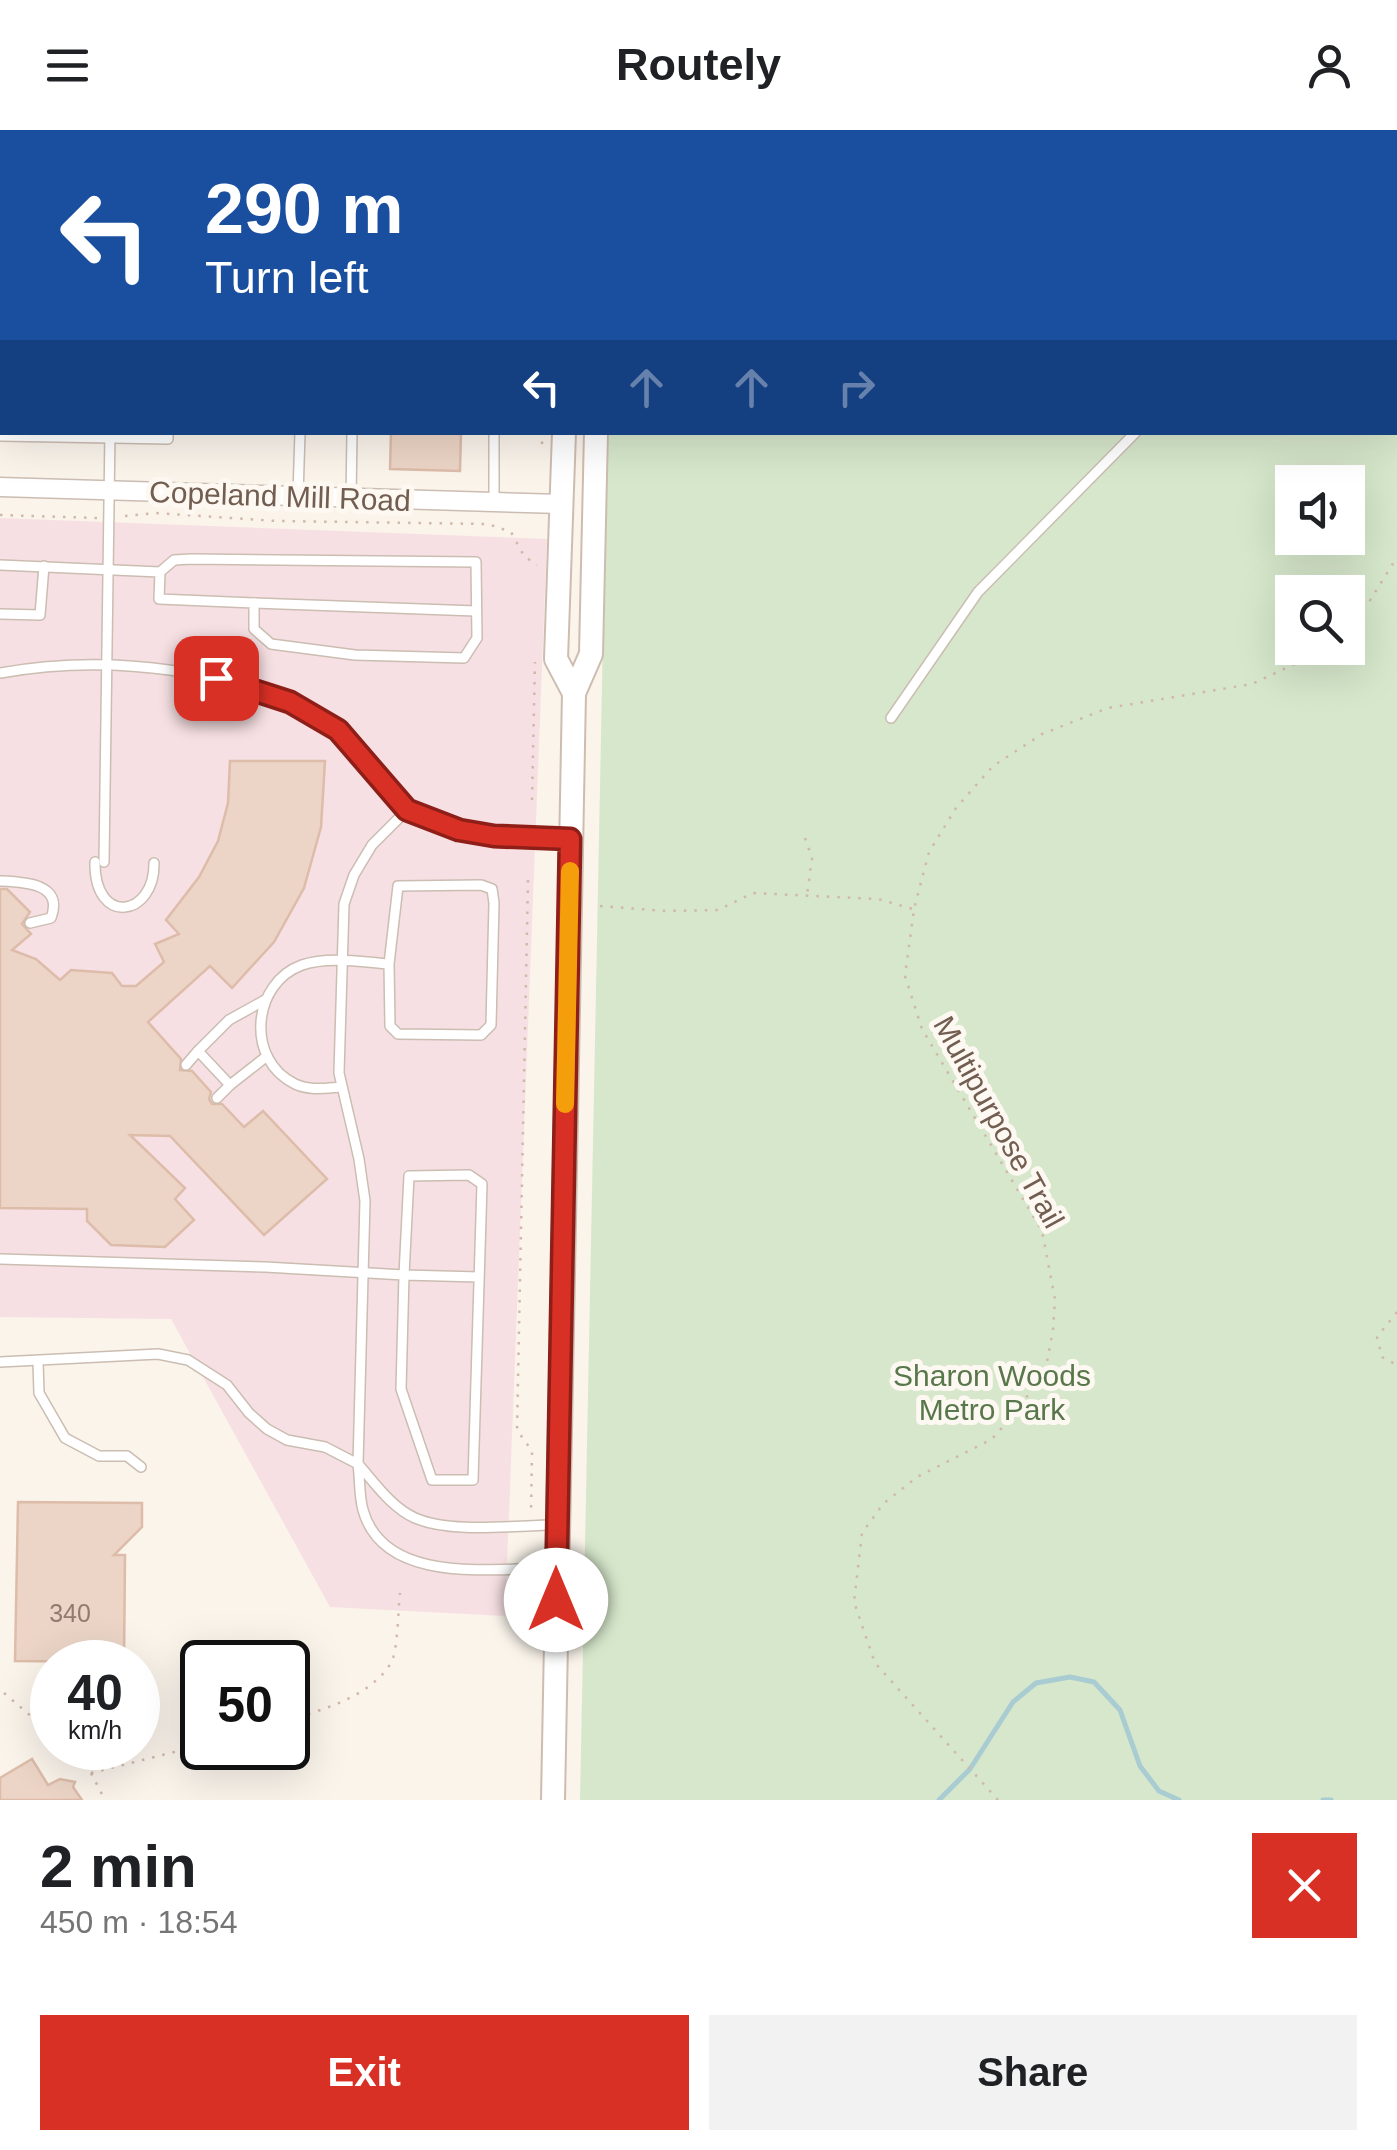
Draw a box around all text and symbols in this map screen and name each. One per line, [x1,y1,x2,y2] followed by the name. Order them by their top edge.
[40,38,95,93] icon: menu
[1302,38,1357,93] icon: person
[616,39,781,90] text: Routely
[40,170,170,300] icon: left
[205,170,403,248] text: 290 m
[205,252,368,303] text: Turn left
[514,360,569,415] icon: left
[619,360,674,415] icon: ahead
[724,360,779,415] icon: ahead
[829,360,884,415] icon: right
[1275,465,1365,665] map controls
[1275,465,1365,555] button: sound
[149,475,411,517] street label: Copeland Mill Road
[1275,575,1365,665] button: search
[174,636,259,721] pin
[189,651,244,706] icon: arrive
[927,1010,1071,1234] street label: Multipurpose Trail
[893,1359,1091,1426] park label: Sharon Woods Metro Park
[504,1548,608,1652] position arrow
[49,1599,91,1627] house number: 340
[180,1640,310,1770] speed limit sign: 50
[67,1665,123,1721] text: 40
[68,1716,122,1744] text: km/h
[40,1833,197,1900] text: 2 min
[1252,1833,1357,1938] button: close
[40,1904,237,1940] text: 450 m · 18:54
[40,2015,689,2130] button: Exit
[709,2015,1357,2130] button: Share

